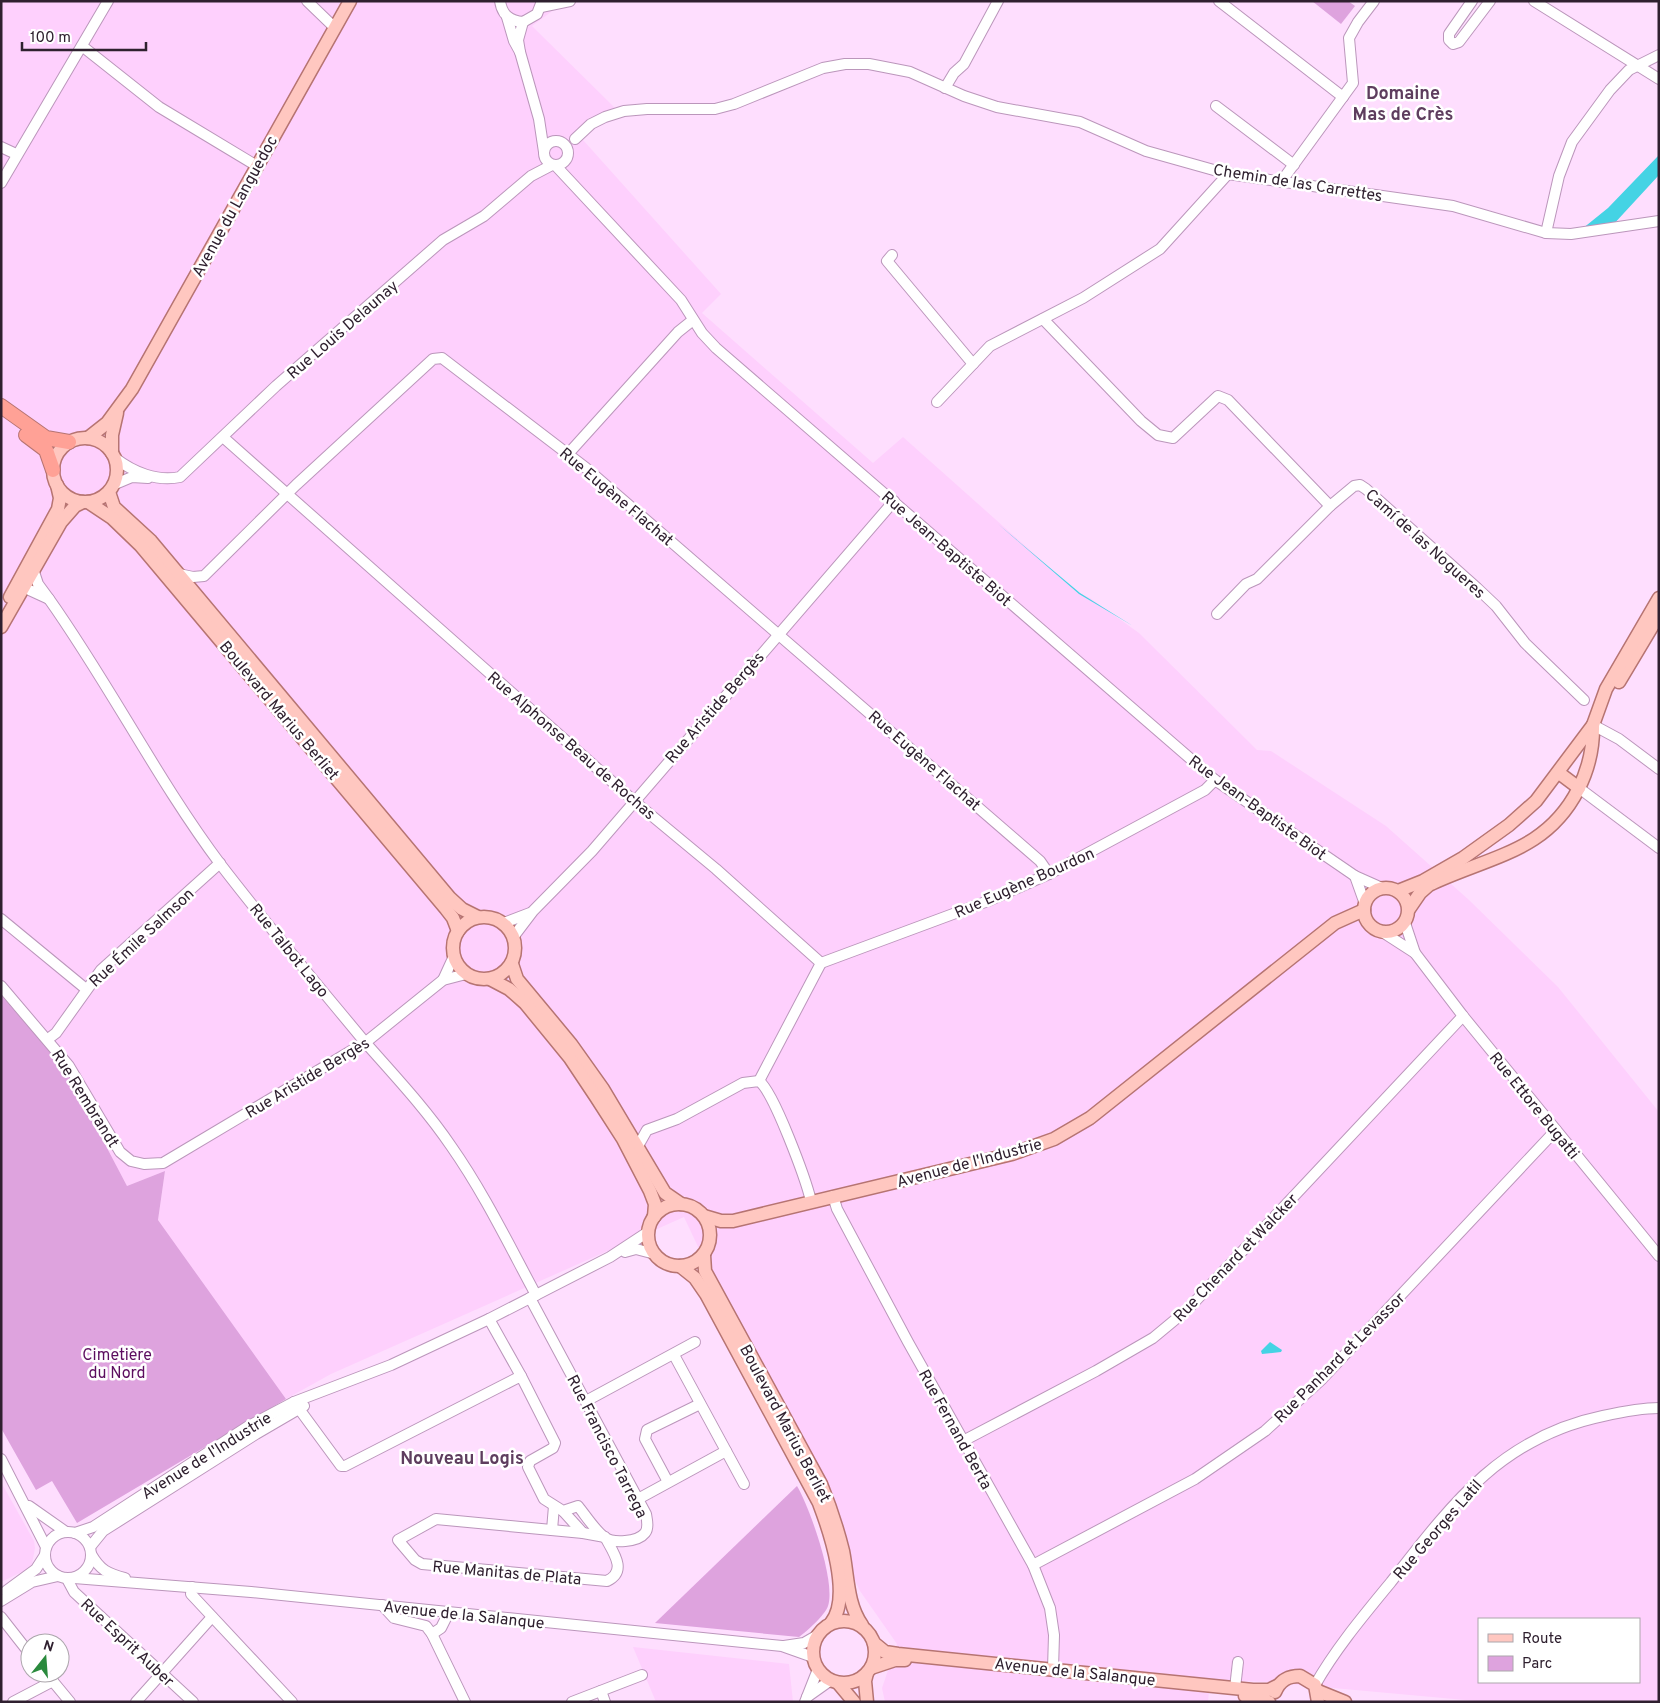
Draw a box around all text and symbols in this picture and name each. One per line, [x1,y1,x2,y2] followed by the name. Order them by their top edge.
[22,20,146,52] scale bar
[30,29,71,48] text: 100 m
[1353,83,1453,127] district label: Domaine Mas de Crès
[188,133,283,281] street label: Avenue du Languedoc
[1212,161,1384,207] street label: Chemin de las Carrettes
[284,277,403,384] street label: Rue Louis Delaunay
[555,444,677,551] street label: Rue Eugène Flachat
[1361,485,1489,604] street label: Camí de las Nogueres
[877,488,1015,611] street label: Rue Jean-Baptiste Biot
[214,637,343,785] street label: Boulevard Marius Berliet
[662,648,769,768] street label: Rue Aristide Bergès
[483,668,659,825] street label: Rue Alphonse Beau de Rochas
[863,707,984,816] street label: Rue Eugène Flachat
[1184,752,1330,865] street label: Rue Jean-Baptiste Biot
[952,844,1098,924] street label: Rue Eugène Bourdon
[84,883,199,992] street label: Rue Émile Salmson
[244,900,333,1002] street label: Rue Talbot Lago
[242,1034,374,1124] street label: Rue Aristide Bergès
[46,1046,122,1152] street label: Rue Rembrandt
[1484,1049,1583,1164] street label: Rue Ettore Bugatti
[895,1135,1044,1193] street label: Avenue de l'Industrie
[1170,1190,1303,1327] street label: Rue Chenard et Walcker
[1271,1289,1410,1428] street label: Rue Panhard et Levassor
[734,1342,834,1506] street label: Boulevard Marius Berliet
[82,1346,152,1384] park label: Cimetière du Nord
[913,1366,996,1494] street label: Rue Fernand Berta
[561,1372,651,1522] street label: Rue Francisco Tarrega
[138,1409,276,1505] street label: Avenue de l'Industrie
[400,1448,524,1471] district label: Nouveau Logis
[1390,1476,1487,1584] street label: Rue Georges Latil
[432,1558,582,1590] street label: Rue Manitas de Plata
[76,1595,178,1692] street label: Rue Esprit Auber
[382,1598,545,1634] street label: Avenue de la Salanque
[1478,1618,1640,1683] legend
[1522,1630,1562,1649] text: Route
[20,1633,70,1683] north arrow
[41,1637,56,1657] text: N
[993,1655,1156,1691] street label: Avenue de la Salanque
[1522,1655,1552,1674] text: Parc

